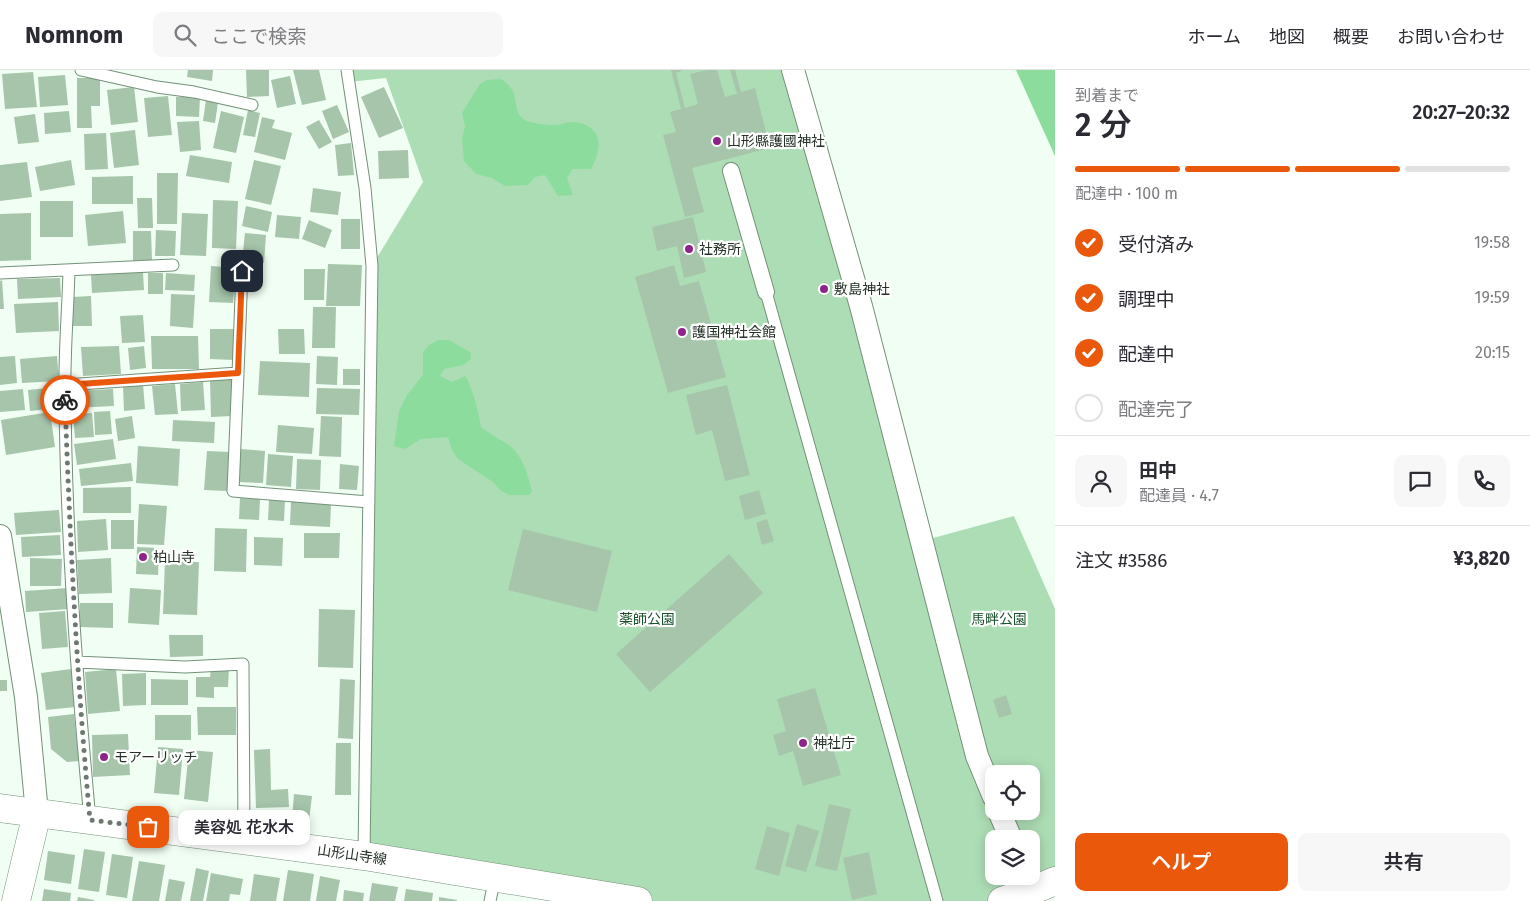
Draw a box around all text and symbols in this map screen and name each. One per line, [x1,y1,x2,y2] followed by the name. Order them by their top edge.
[153,12,503,57] search box
[25,21,123,49] text: Nomnom
[171,21,199,49] icon: search
[211,25,306,48] text: ここで検索
[1188,26,1241,48] text: ホーム
[1269,26,1305,48] text: 地図
[1333,26,1369,48] text: 概要
[1397,26,1505,48] text: お問い合わせ
[1075,86,1139,105] text: 到着まで
[1413,101,1510,124] text: 20:27–20:32
[1075,106,1131,144] text: 2 分
[727,133,825,150] place label: 山形縣護國神社
[711,135,723,147] marker: 山形縣護國神社
[1075,184,1178,203] text: 配達中 · 100 m
[1075,229,1103,257] icon: check
[1118,233,1194,256] text: 受付済み
[1474,233,1510,252] text: 19:58
[699,241,741,258] place label: 社務所
[683,243,695,255] marker: 社務所
[221,250,263,292] pin
[228,257,256,285] icon: home
[834,281,890,298] place label: 敷島神社
[818,283,830,295] marker: 敷島神社
[1075,284,1103,312] icon: check
[1118,288,1175,311] text: 調理中
[1475,288,1510,307] text: 19:59
[692,324,776,341] place label: 護国神社会館
[676,326,688,338] marker: 護国神社会館
[1075,339,1103,367] icon: check
[1118,343,1175,366] text: 配達中
[1475,343,1510,362] text: 20:15
[40,375,90,425] courier
[51,386,79,414] icon: bike
[1118,398,1194,421] text: 配達完了
[1075,455,1127,507] button: person
[1394,455,1446,507] button: chat
[1458,455,1510,507] button: phone
[1139,459,1177,482] text: 田中
[1139,486,1219,505] text: 配達員 · 4.7
[1453,547,1510,570] text: ¥3,820
[153,549,195,566] place label: 柏山寺
[1075,549,1167,572] text: 注文 #3586
[137,551,149,563] marker: 柏山寺
[619,611,675,628] park label: 薬師公園
[971,611,1027,628] park label: 馬畔公園
[813,735,855,752] place label: 神社庁
[797,737,809,749] marker: 神社庁
[114,749,197,766] place label: モアーリッチ
[98,751,110,763] marker: モアーリッチ
[985,765,1040,885] map controls
[985,765,1040,820] button: locate
[127,806,169,848] pin
[178,810,310,844] callout: 美容処 花水木
[134,813,162,841] icon: bag
[194,818,294,837] text: 美容処 花水木
[985,830,1040,885] button: layers
[1075,833,1288,891] button: ヘルプ
[1298,833,1510,891] button: 共有
[316,842,388,868] street label: 山形山寺線

